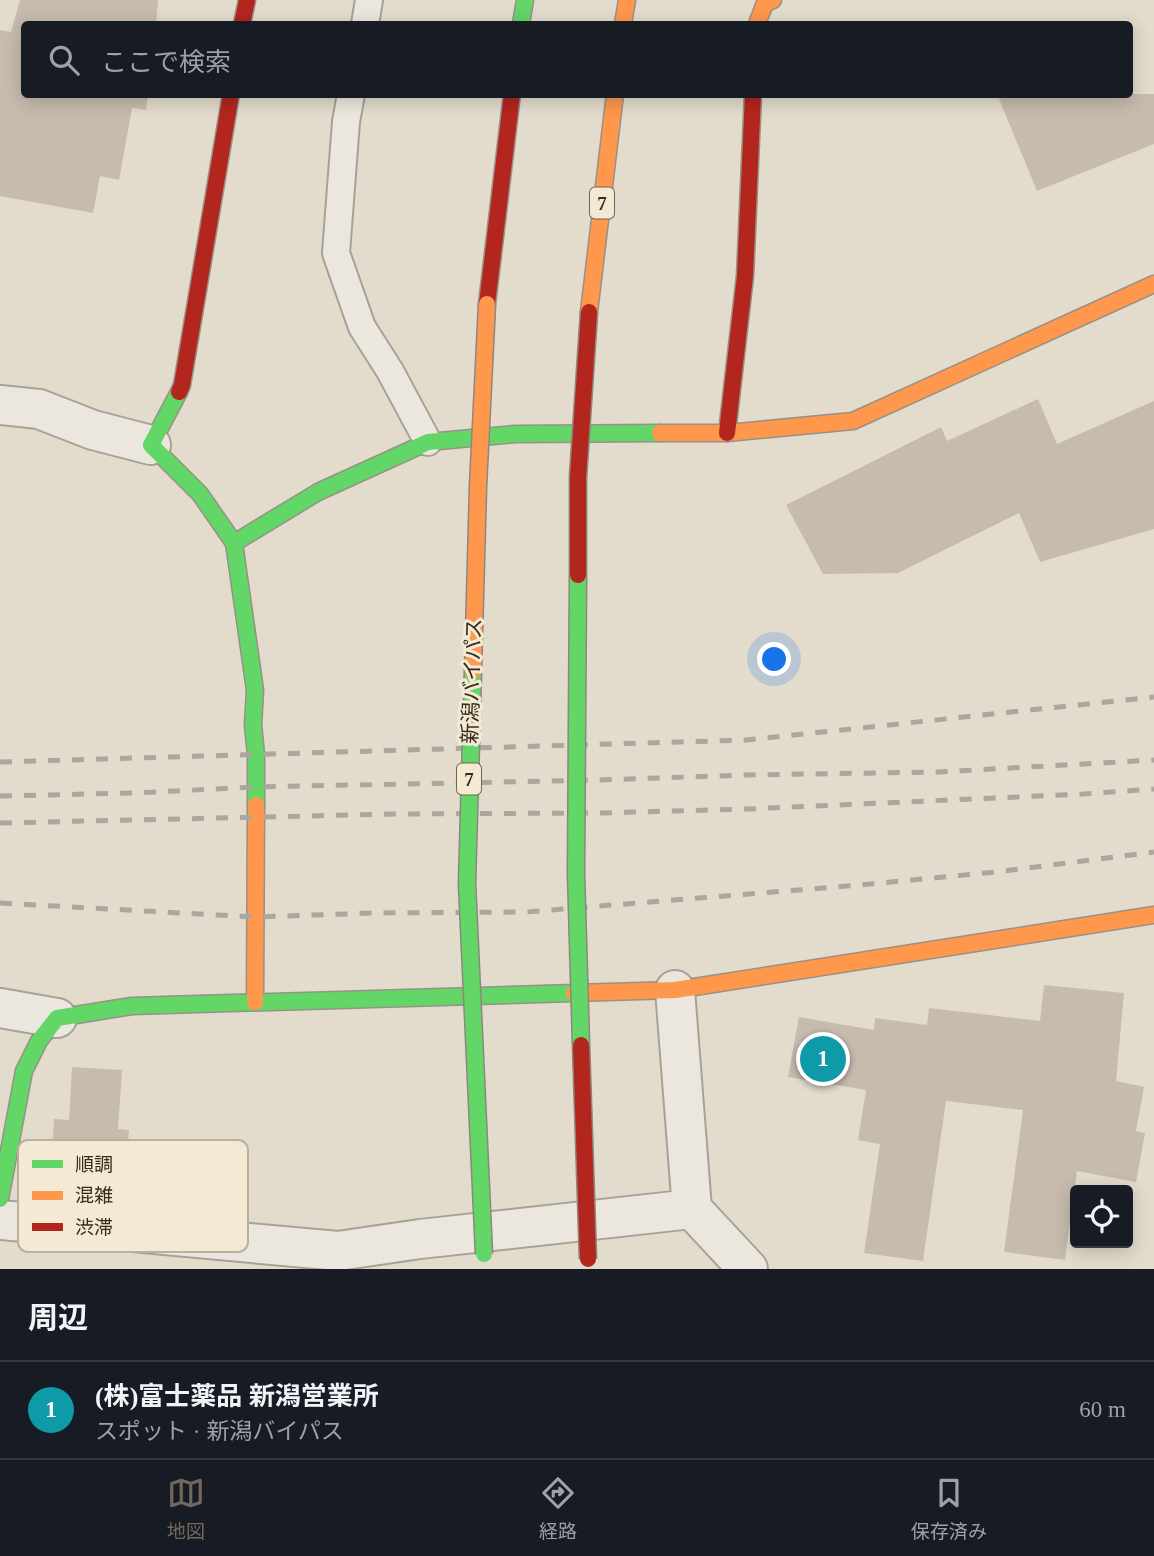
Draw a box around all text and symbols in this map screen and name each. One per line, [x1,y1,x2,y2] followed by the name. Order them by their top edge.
[21,21,1133,98] search box
[45,41,83,79] icon: search
[101,48,231,77] text: ここで検索
[590,188,614,218] road number: 7
[458,618,486,744] street label: 新潟バイパス
[757,642,791,676] your location
[457,764,481,794] road number: 7
[800,1033,846,1085] pin: 1
[18,1140,248,1252] legend
[75,1154,113,1175] text: 順調
[75,1185,113,1206] text: 混雑
[1070,1185,1133,1248] map controls
[1070,1185,1133,1248] button: locate
[75,1217,113,1238] text: 渋滞
[28,1301,88,1334] text: 周辺
[95,1382,379,1411] text: (株)富士薬品 新潟営業所
[45,1397,57,1422] text: 1
[1079,1397,1126,1422] text: 60 m
[95,1419,344,1444] text: スポット · 新潟バイパス
[167,1474,205,1543] tab: 地図
[539,1474,577,1543] tab: 経路
[911,1474,987,1543] tab: 保存済み

